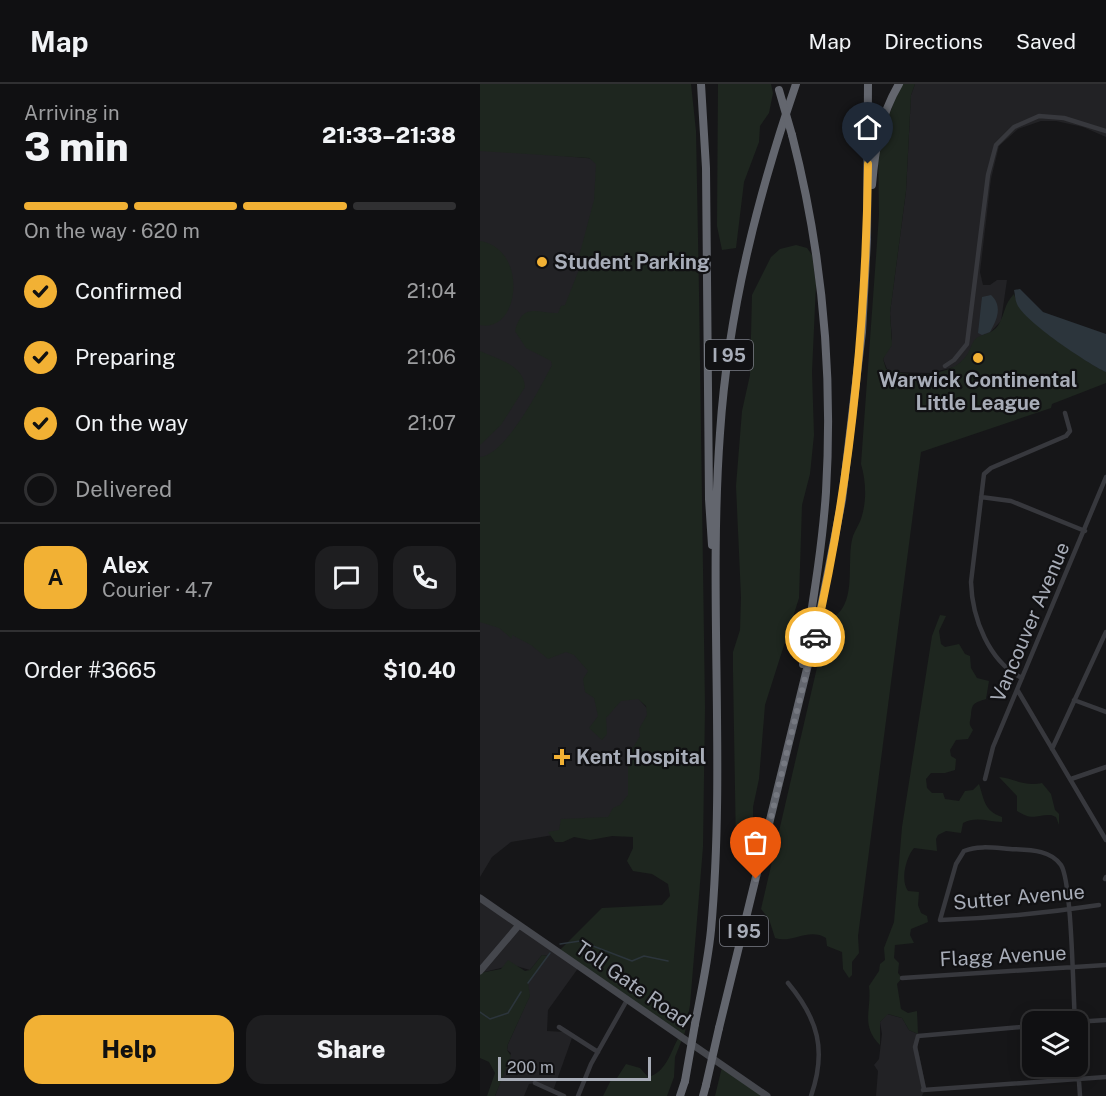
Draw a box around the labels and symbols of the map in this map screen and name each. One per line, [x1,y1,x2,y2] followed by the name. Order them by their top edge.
[842,102,893,164] pin
[554,250,710,274] place label: Student Parking
[535,255,549,269] marker: Student Parking
[705,340,753,370] road number: I 95
[971,351,985,365] marker: Warwick Continental Little League
[879,368,1077,415] place label: Warwick Continental Little League
[985,538,1075,706] street label: Vancouver Avenue
[785,607,845,667] courier
[576,745,706,769] place label: Kent Hospital
[553,748,571,766] marker: Kent Hospital
[730,817,781,879] pin
[952,879,1086,915] street label: Sutter Avenue
[720,916,768,946] road number: I 95
[571,936,695,1032] street label: Toll Gate Road
[939,941,1067,971] street label: Flagg Avenue
[498,1054,651,1082] scale bar

